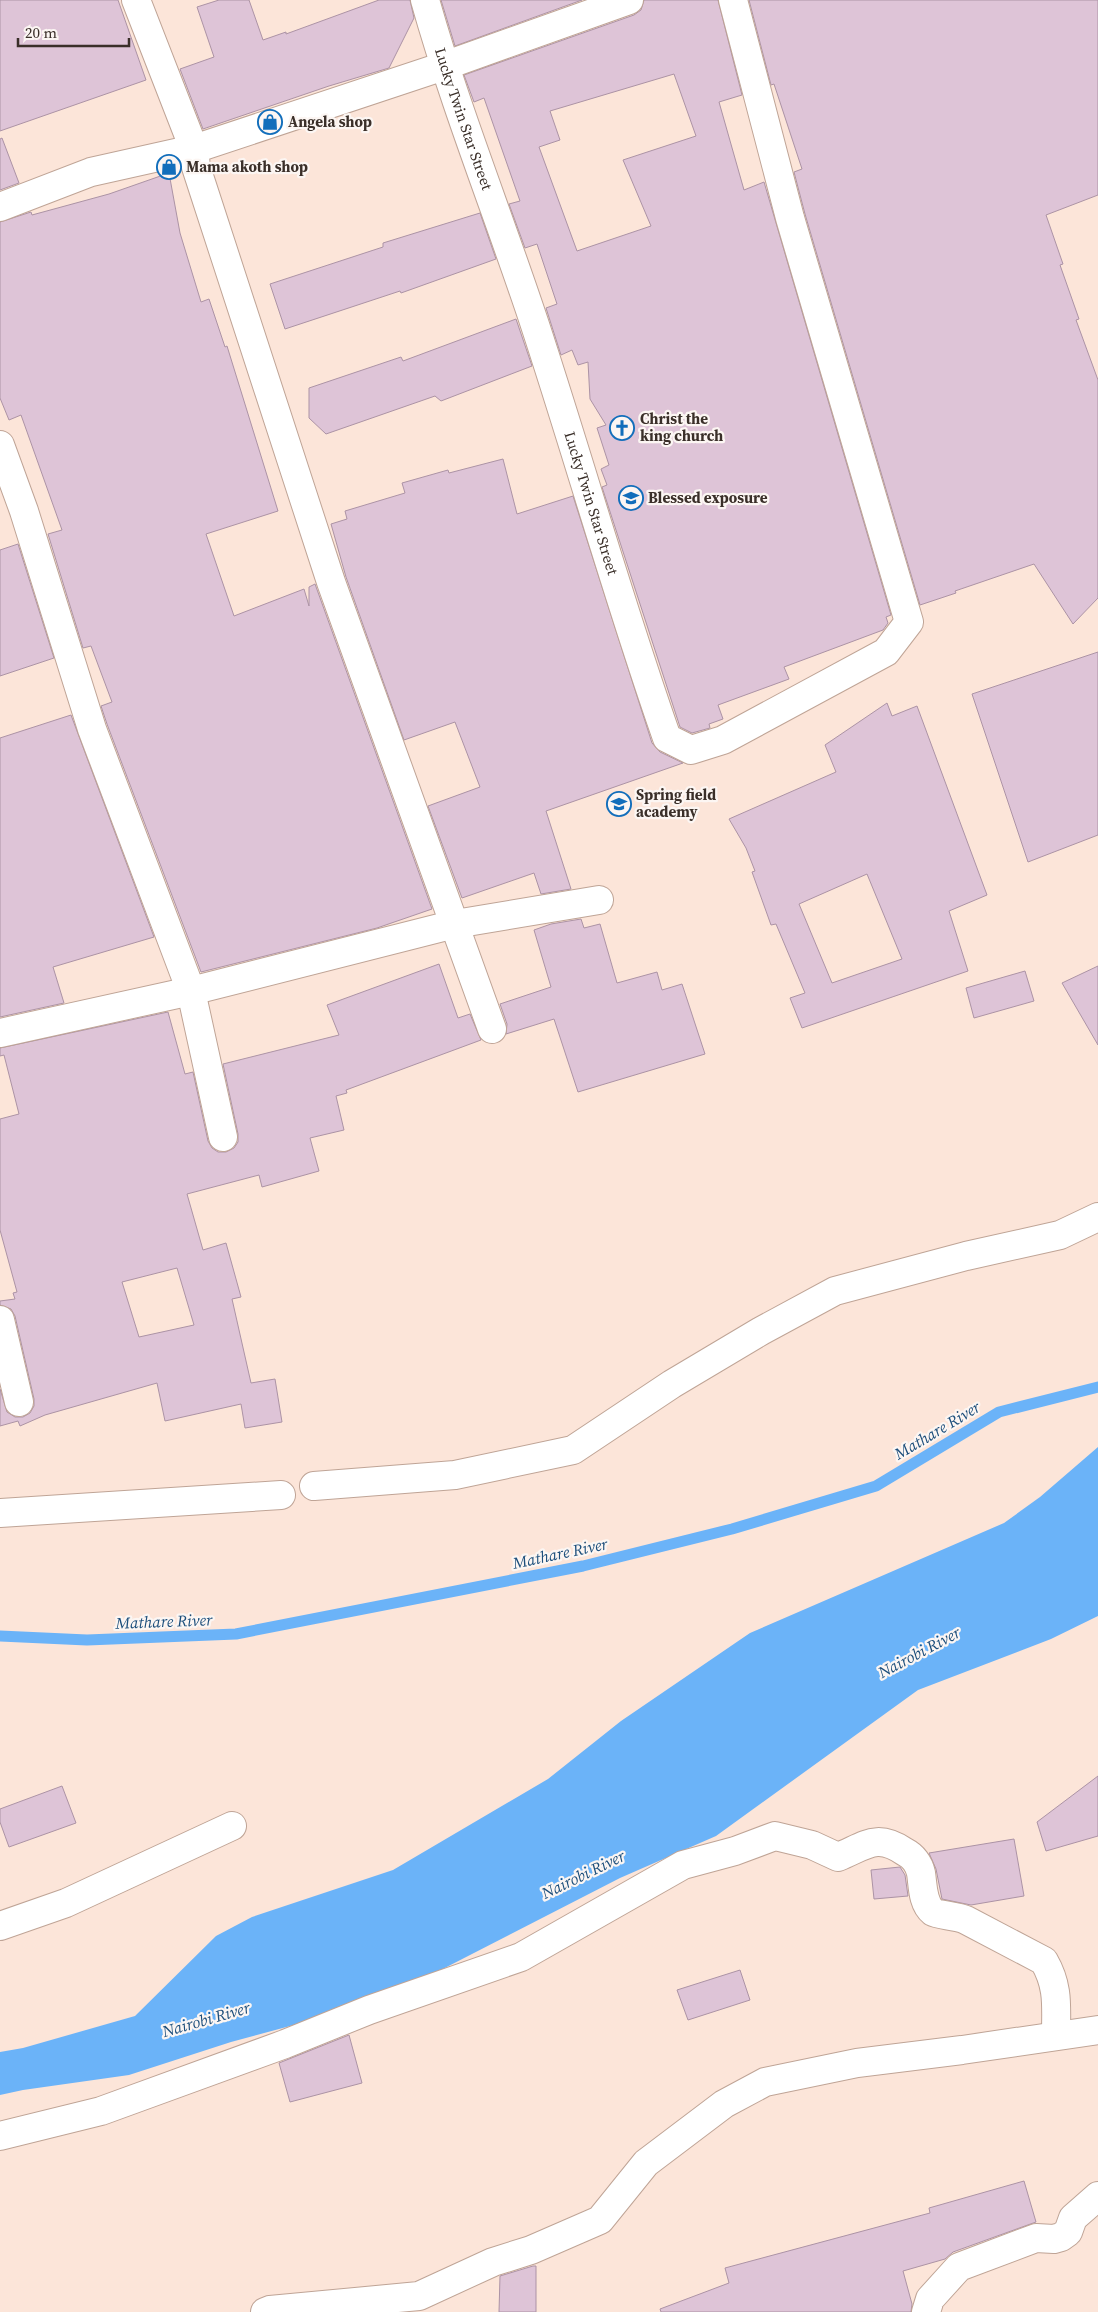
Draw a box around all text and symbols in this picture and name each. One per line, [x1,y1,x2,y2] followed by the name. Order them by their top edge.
[18,15,129,47] scale bar
[25,22,57,43] text: 20 m
[430,45,498,193] street label: Lucky Twin Star Street
[257,109,283,135] shop icon: Angela shop
[288,111,372,132] place label: Angela shop
[156,154,182,180] shop icon: Mama akoth shop
[186,156,308,177] place label: Mama akoth shop
[640,408,723,446] place label: Christ the king church
[609,415,635,441] church icon: Christ the king church
[559,429,624,578] street label: Lucky Twin Star Street
[618,485,644,511] school or university icon: Blessed exposure
[648,487,768,508] place label: Blessed exposure
[636,784,716,822] place label: Spring field academy
[606,791,632,817] school or university icon: Spring field academy
[889,1395,985,1465] water label: Mathare River
[509,1532,610,1574] water label: Mathare River
[114,1608,213,1634] water label: Mathare River
[873,1621,965,1683] water label: Nairobi River
[537,1844,629,1904] water label: Nairobi River
[159,1996,253,2042] water label: Nairobi River

